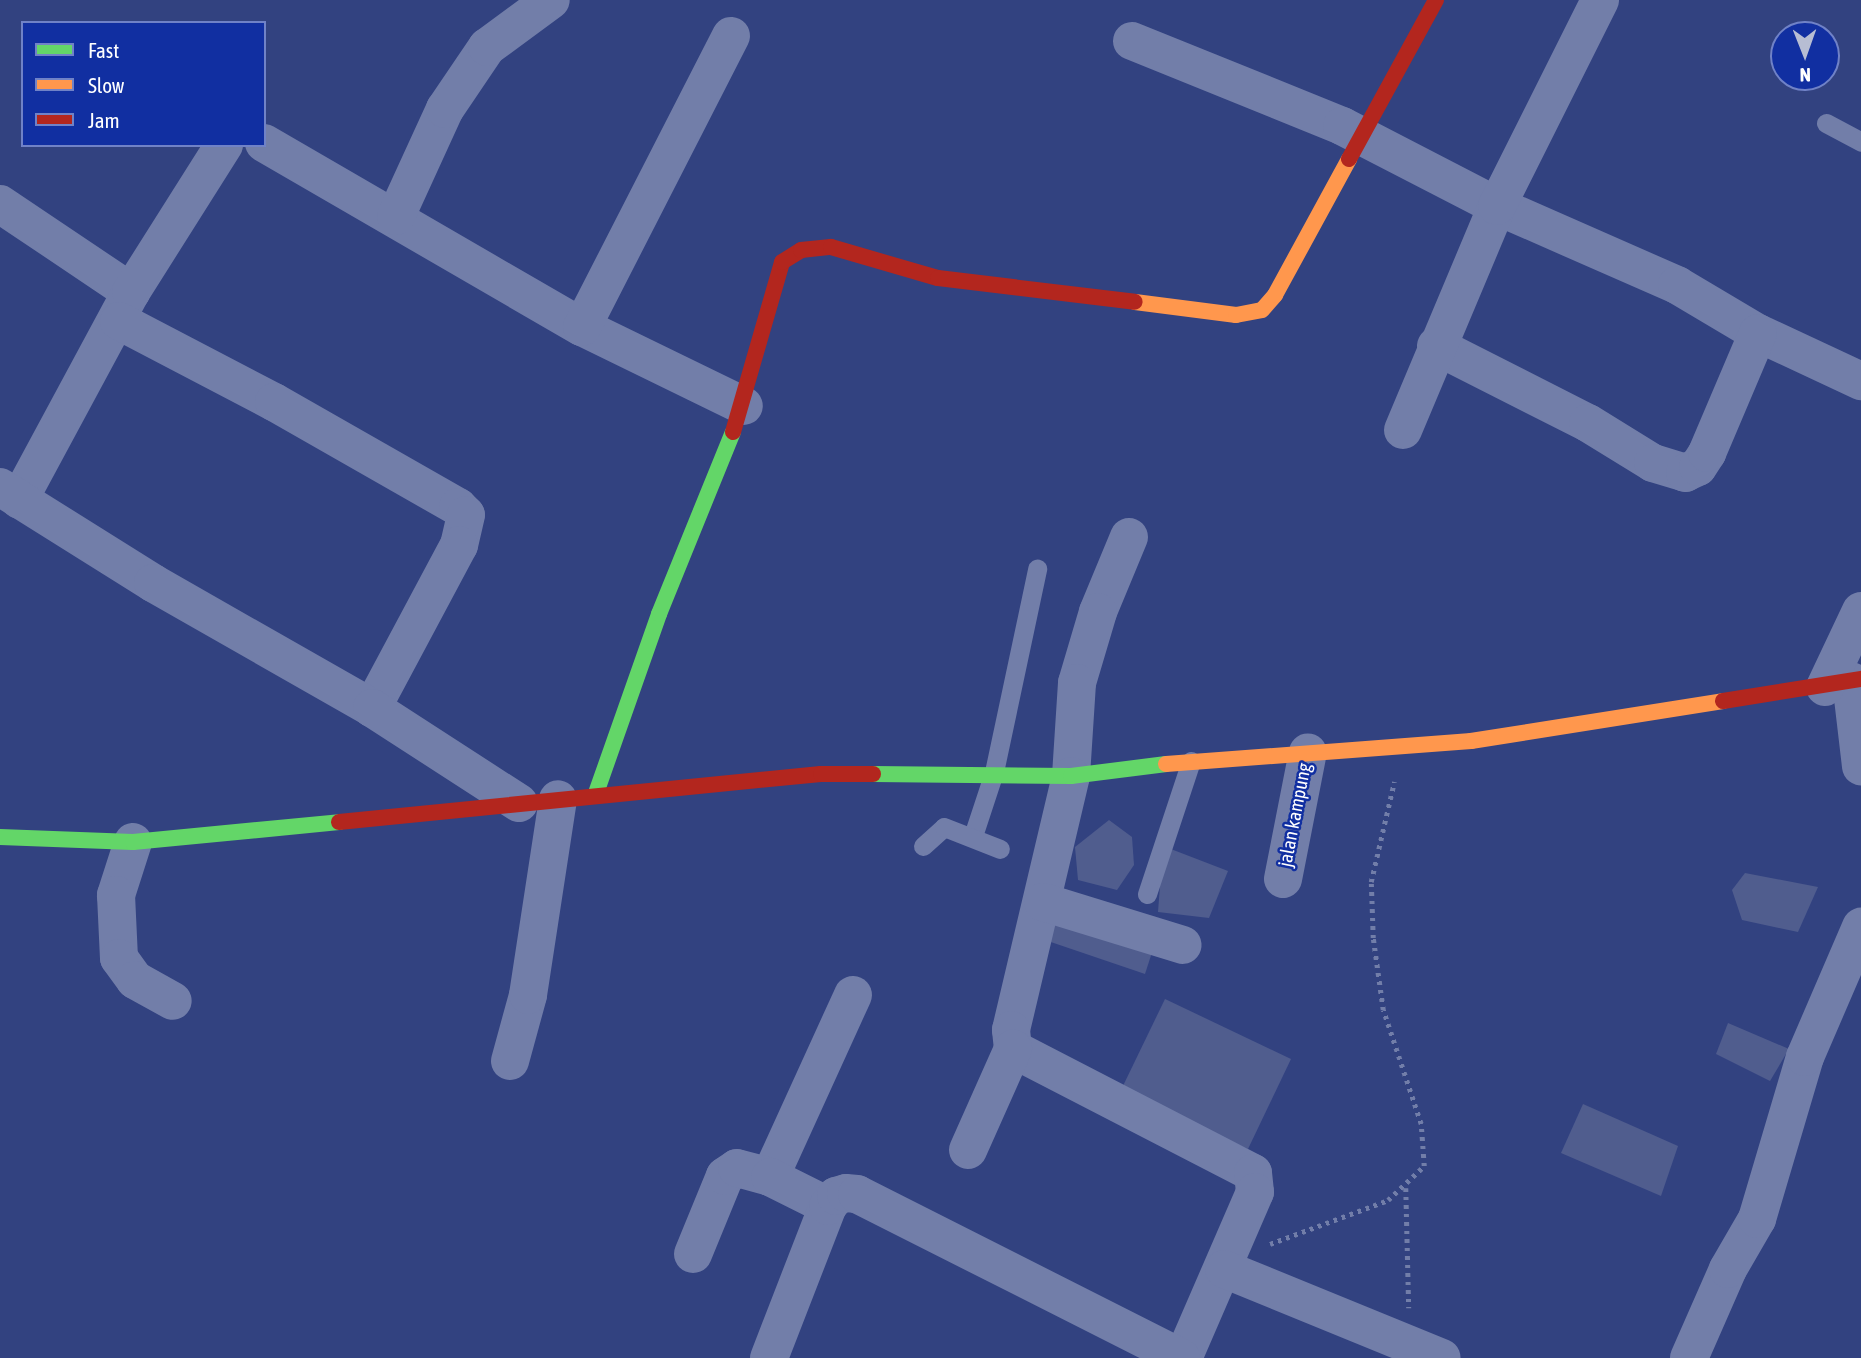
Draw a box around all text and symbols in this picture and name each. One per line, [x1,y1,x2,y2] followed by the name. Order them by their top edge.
[21,21,266,147] legend
[1770,21,1840,91] north arrow
[88,38,119,62] text: Fast
[1800,64,1811,86] text: N
[88,73,124,97] text: Slow
[88,108,120,132] text: Jam
[1274,761,1316,869] street label: jalan kampung

